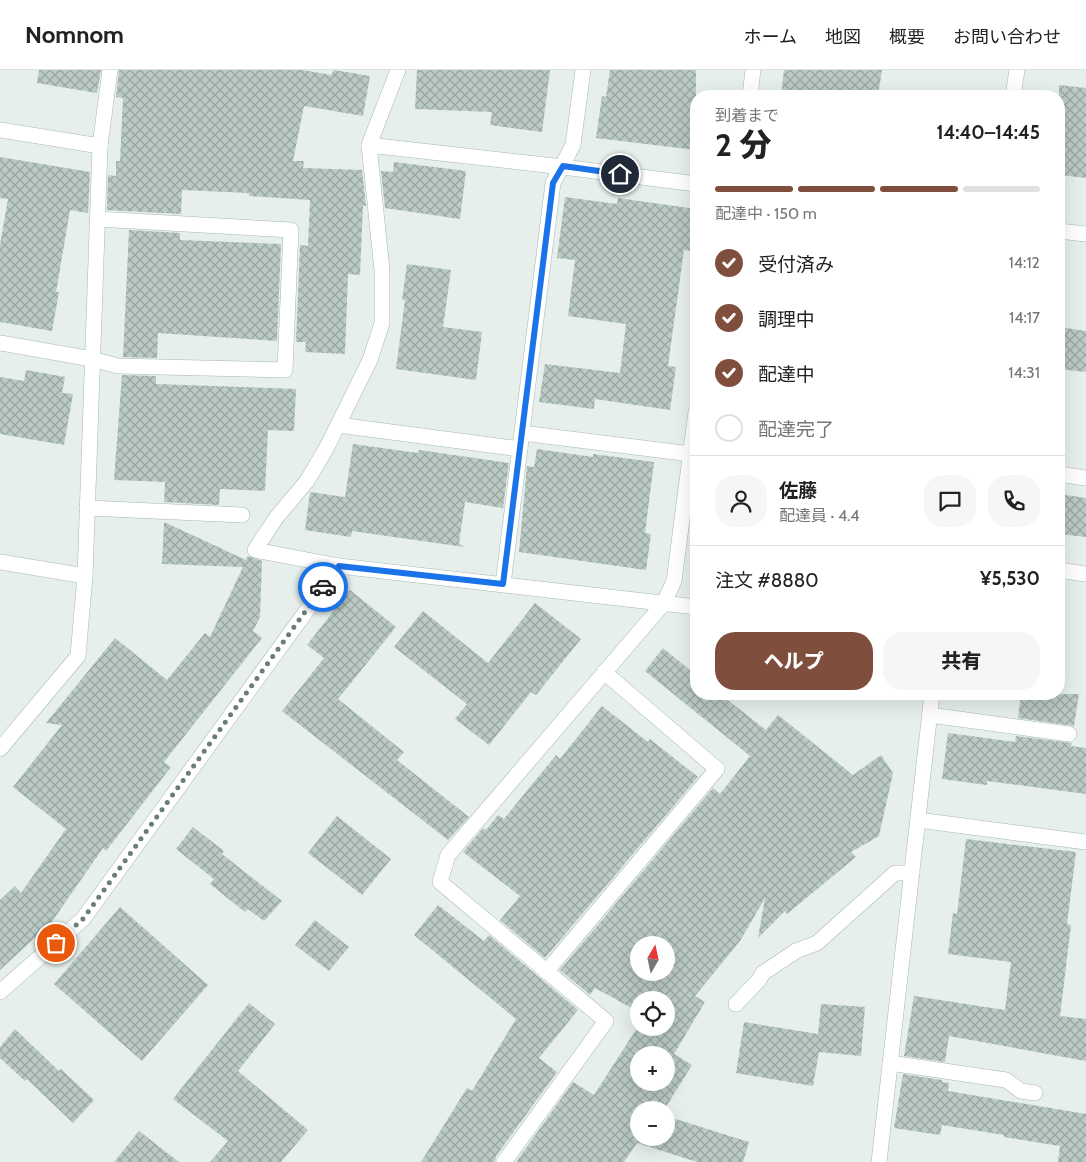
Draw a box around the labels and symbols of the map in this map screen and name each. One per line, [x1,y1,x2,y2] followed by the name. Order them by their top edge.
[599,153,641,195] pin
[298,562,348,612] courier
[35,922,77,964] pin
[630,936,675,981] north arrow

